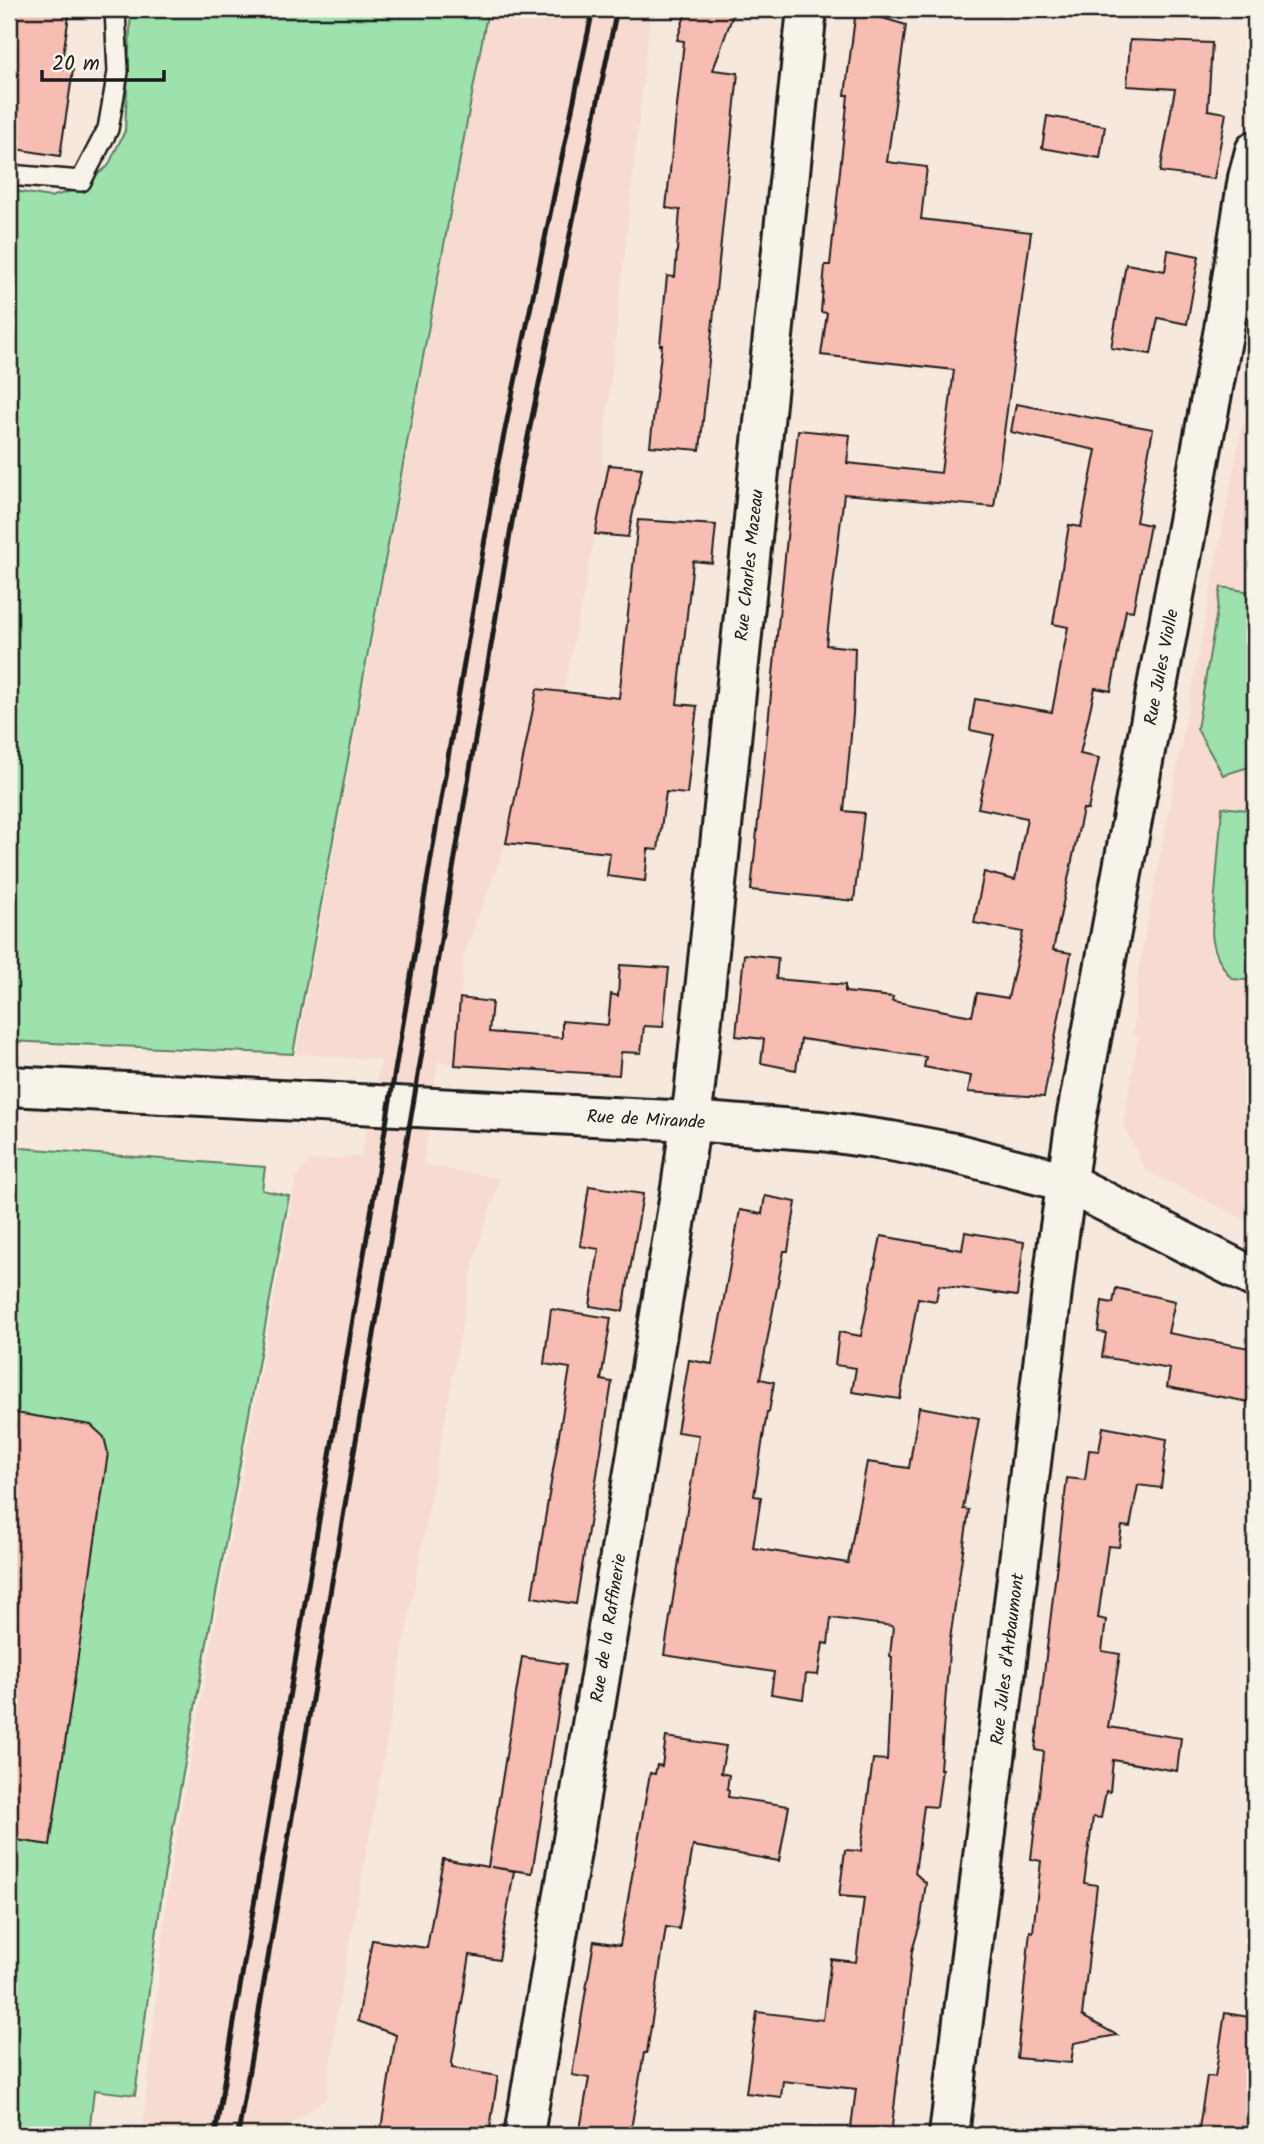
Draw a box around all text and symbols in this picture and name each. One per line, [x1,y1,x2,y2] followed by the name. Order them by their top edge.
[42,38,164,82] scale bar
[52,48,100,81] text: 20 m
[728,487,773,642] street label: Rue Charles Mazeau
[1137,607,1188,728] street label: Rue Jules Violle
[586,1103,706,1138] street label: Rue de Mirande
[583,1552,636,1705] street label: Rue de la Raffinerie
[984,1571,1034,1747] street label: Rue Jules d'Arbaumont

